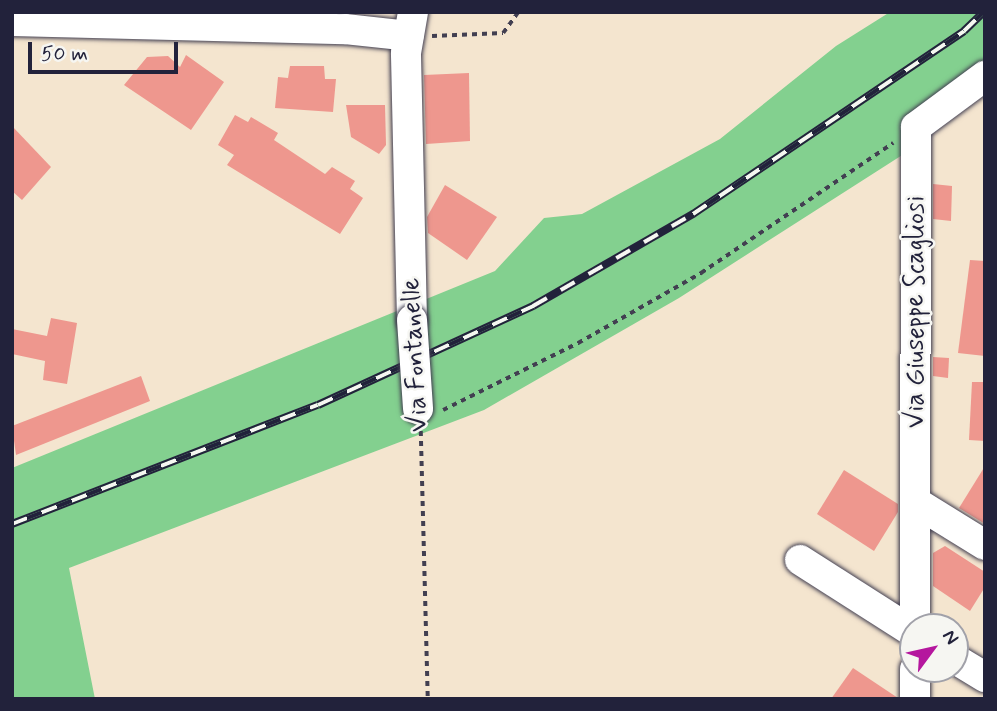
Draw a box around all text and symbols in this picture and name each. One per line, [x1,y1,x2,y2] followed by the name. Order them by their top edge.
[32,28,182,72] scale bar
[41,40,88,68] text: 50 m
[901,194,933,430] street label: Via Giuseppe Scagliosi
[396,276,436,434] street label: Via Fontanelle
[899,613,969,683] north arrow
[936,625,964,649] text: N

